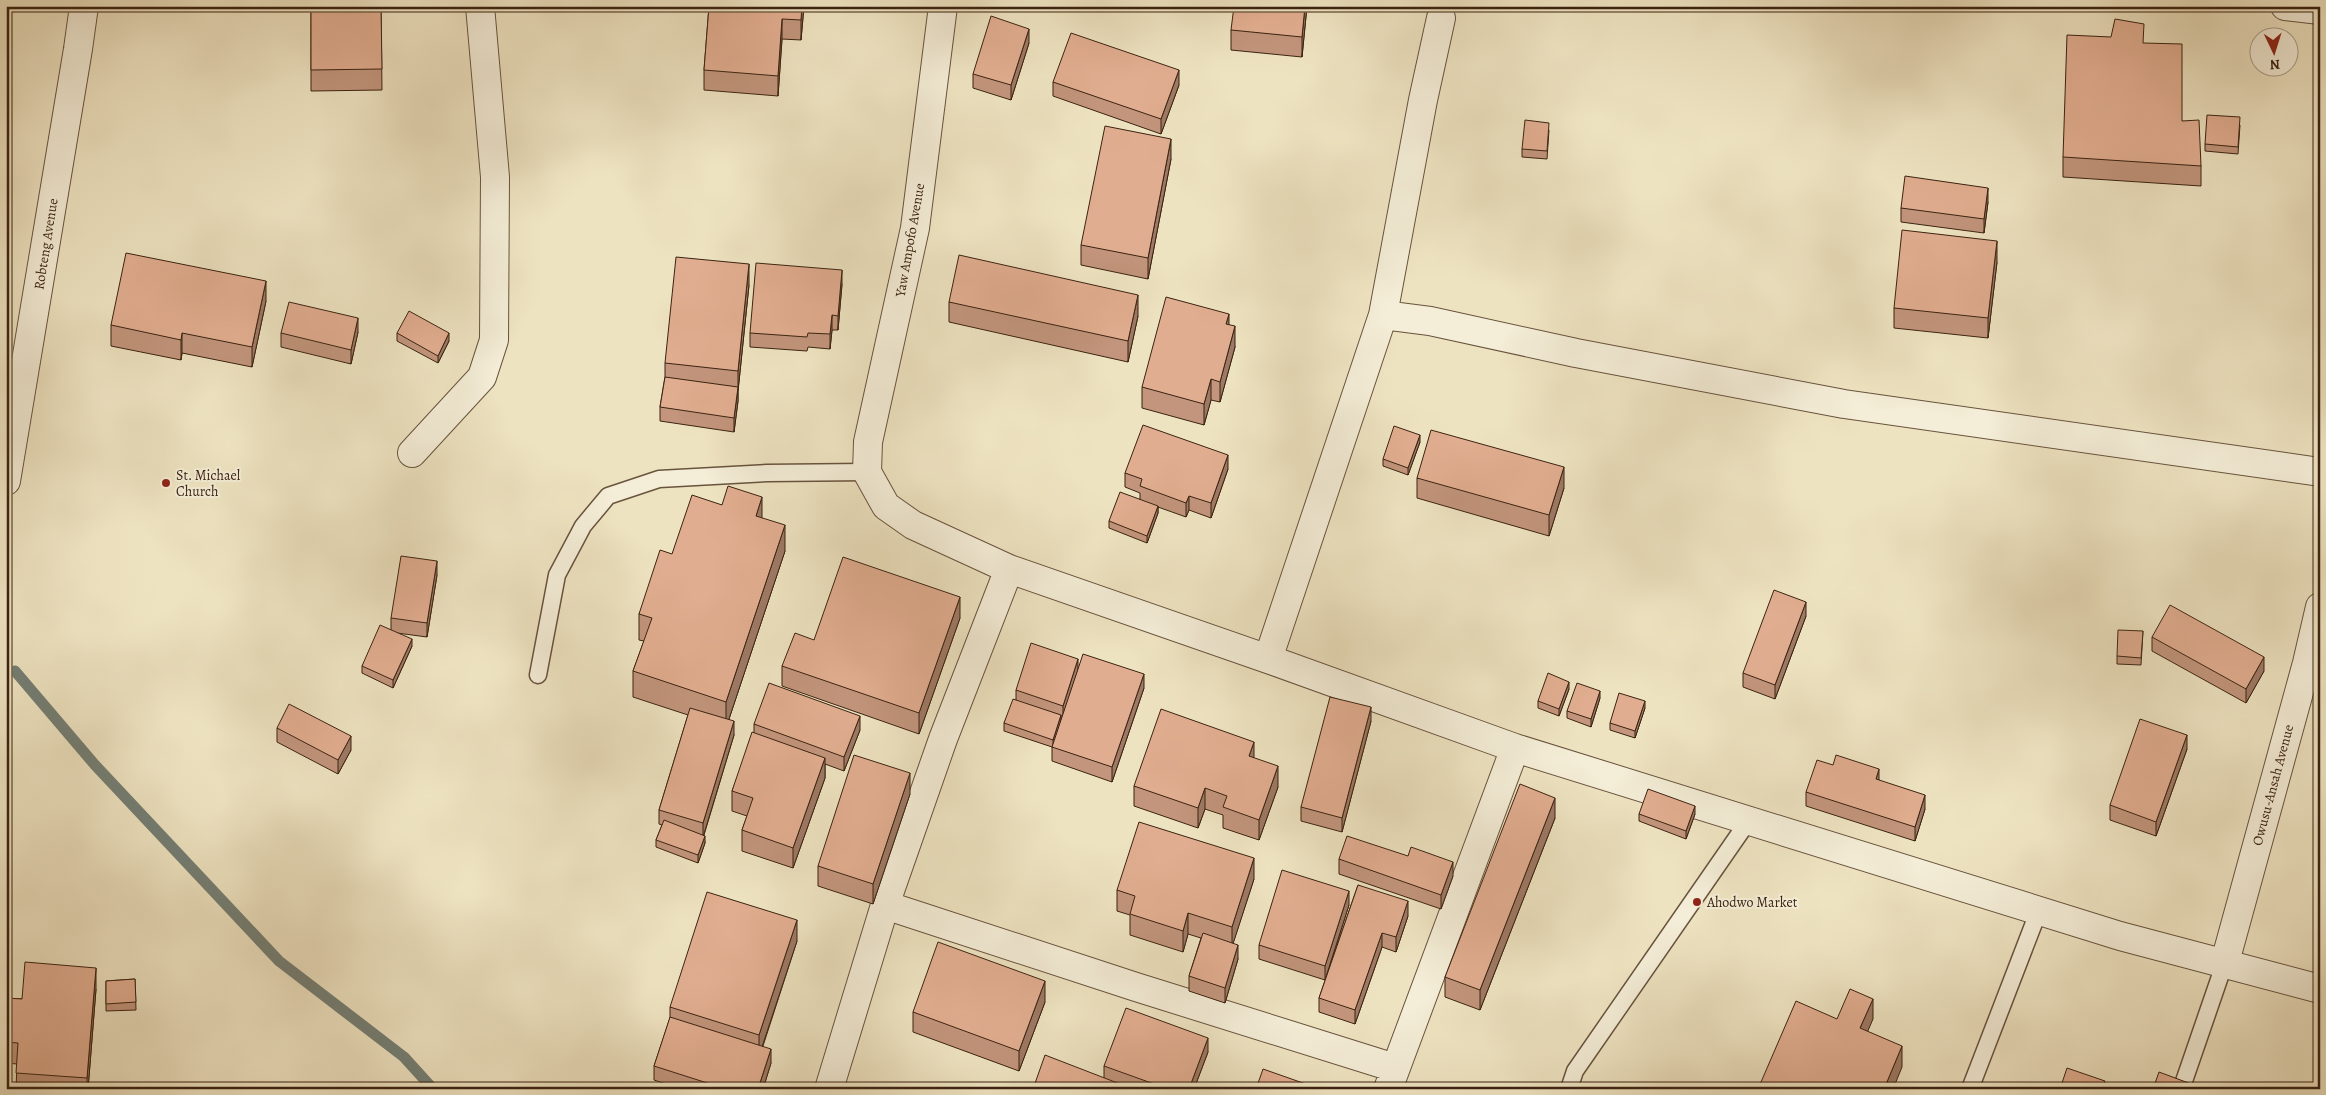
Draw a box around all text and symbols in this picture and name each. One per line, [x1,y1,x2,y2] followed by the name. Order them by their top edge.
[2248,28,2298,78] north arrow
[2269,55,2281,74] text: N
[890,182,929,299] street label: Yaw Ampofo Avenue
[29,197,63,291] street label: Robteng Avenue
[176,466,241,501] place label: St. Michael Church
[160,477,172,489] marker: St. Michael Church
[2248,722,2298,848] street label: Owusu-Ansah Avenue
[1706,893,1798,912] place label: Ahodwo Market
[1691,896,1703,908] marker: Ahodwo Market

